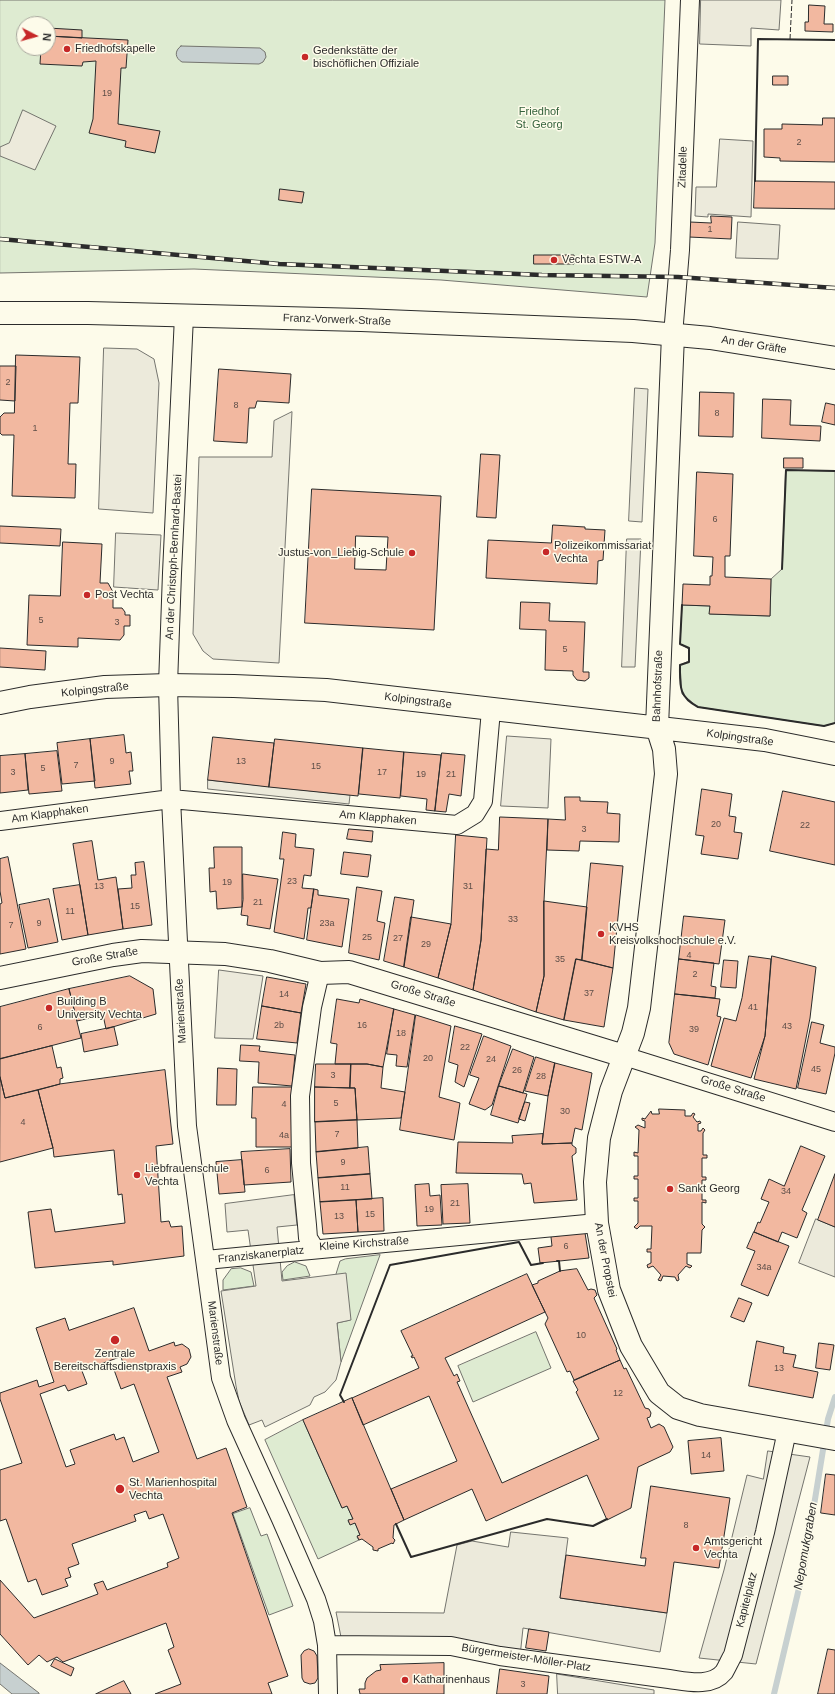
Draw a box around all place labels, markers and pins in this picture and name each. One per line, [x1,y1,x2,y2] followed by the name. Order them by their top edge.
[75,42,156,56] place label: Friedhofskapelle
[62,44,72,54] marker: Friedhofskapelle
[313,44,419,70] place label: Gedenkstätte der bischöflichen Offiziale
[300,52,310,62] marker: Gedenkstätte der bischöflichen Offiziale
[562,253,641,267] place label: Vechta ESTW-A
[549,255,559,265] marker: Vechta ESTW-A
[554,539,651,565] place label: Polizeikommissariat Vechta
[278,546,404,560] place label: Justus-von_Liebig-Schule
[541,547,551,557] marker: Polizeikommissariat Vechta
[407,548,417,558] marker: Justus-von_Liebig-Schule
[95,588,154,602] place label: Post Vechta
[82,590,92,600] marker: Post Vechta
[609,921,736,947] place label: KVHS Kreisvolkshochschule e.V.
[596,929,606,939] marker: KVHS Kreisvolkshochschule e.V.
[57,995,142,1021] place label: Building B University Vechta
[44,1003,54,1013] marker: Building B University Vechta
[145,1162,229,1188] place label: Liebfrauenschule Vechta
[132,1170,142,1180] marker: Liebfrauenschule Vechta
[678,1182,740,1196] place label: Sankt Georg
[665,1184,675,1194] marker: Sankt Georg
[109,1334,121,1346] marker: Zentrale Bereitschaftsdienstpraxis
[54,1347,176,1373] place label: Zentrale Bereitschaftsdienstpraxis
[129,1476,217,1502] place label: St. Marienhospital Vechta
[114,1483,126,1495] marker: St. Marienhospital Vechta
[704,1535,762,1561] place label: Amtsgericht Vechta
[691,1543,701,1553] marker: Amtsgericht Vechta
[413,1673,490,1687] place label: Katharinenhaus
[400,1675,410,1685] marker: Katharinenhaus

